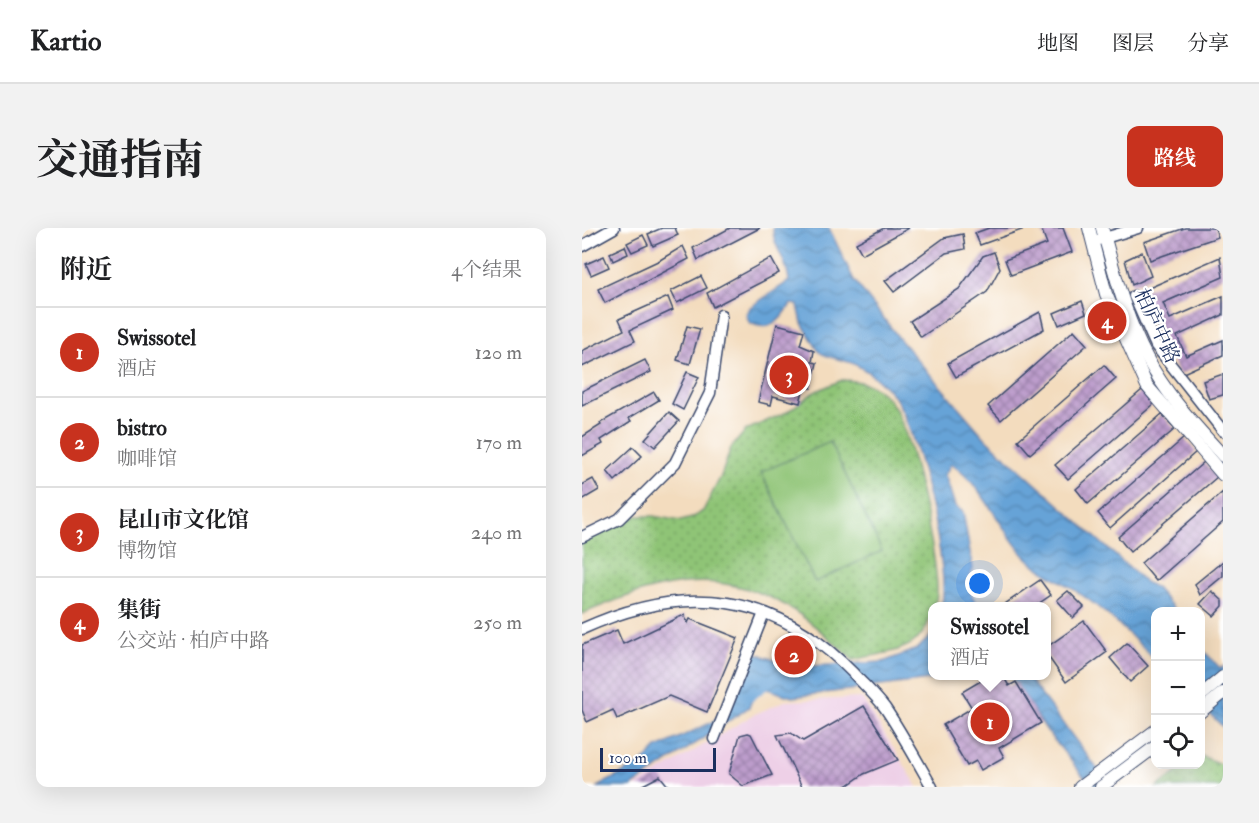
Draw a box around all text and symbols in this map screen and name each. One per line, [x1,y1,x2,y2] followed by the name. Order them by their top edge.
[30,24,101,59] text: Kartio
[1037,30,1079,57] text: 地图
[1112,30,1154,57] text: 图层
[1187,30,1229,57] text: 分享
[1127,126,1223,187] button: 路线
[36,135,204,187] text: 交通指南
[60,254,112,286] text: 附近
[451,257,522,282] text: 4个结果
[1129,284,1185,368] street label: 柏庐中路
[1088,298,1126,344] pin: 4
[117,324,196,352] text: Swissotel
[76,340,83,365] text: 1
[475,340,522,365] text: 120 m
[770,352,808,398] pin: 3
[117,356,157,381] text: 酒店
[117,414,167,442] text: bistro
[74,430,85,455] text: 2
[476,430,522,455] text: 170 m
[117,446,177,471] text: 咖啡馆
[117,506,249,534] text: 昆山市文化馆
[76,520,83,545] text: 3
[471,520,522,545] text: 240 m
[117,538,177,563] text: 博物馆
[965,569,994,598] your location
[117,596,161,624] text: 集街
[928,602,1051,680] popup
[1151,607,1205,769] map controls
[1151,607,1205,661] button: +
[74,610,85,635] text: 4
[473,610,522,635] text: 250 m
[950,613,1029,641] text: Swissotel
[117,628,269,653] text: 公交站 · 柏庐中路
[774,632,814,678] pin: 2
[950,645,990,670] text: 酒店
[1151,661,1205,715] button: −
[970,700,1010,744] pin: 1
[1151,715,1205,769] button: locate
[600,745,716,772] scale bar
[609,748,647,768] text: 100 m

